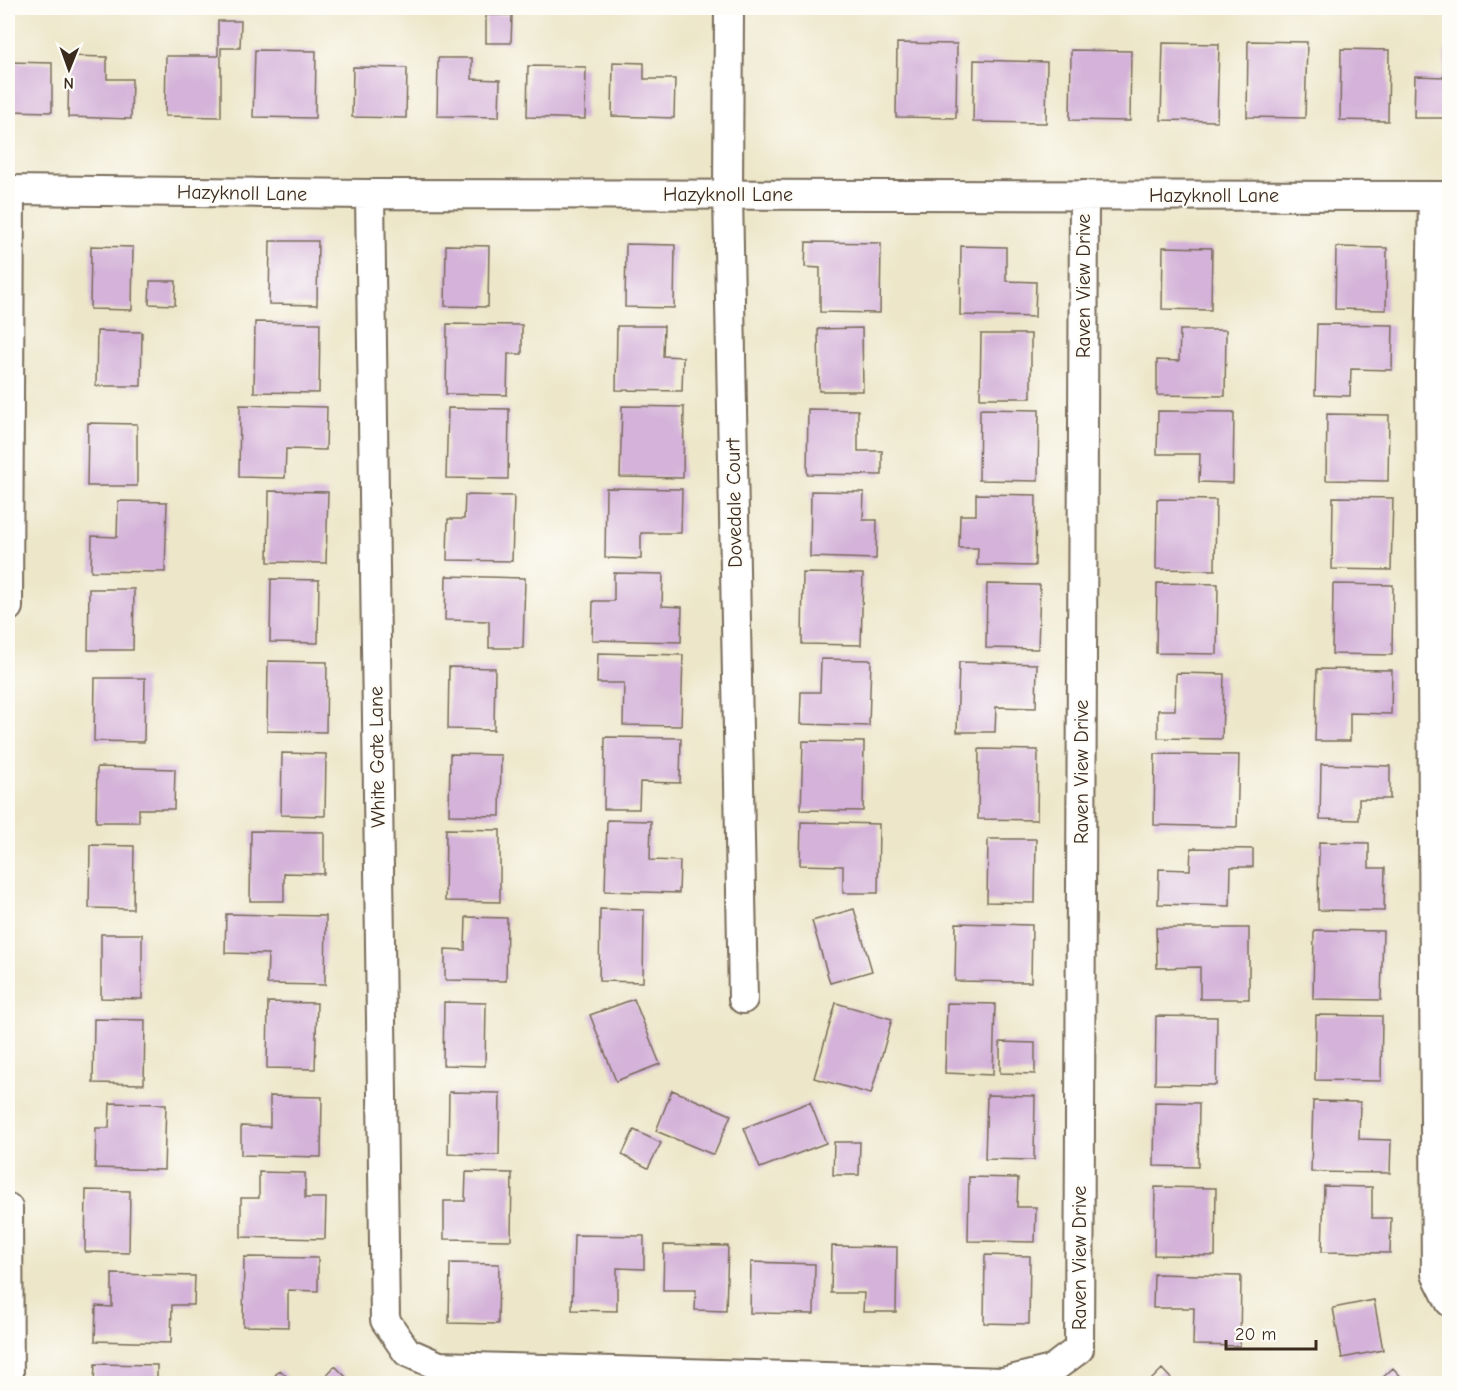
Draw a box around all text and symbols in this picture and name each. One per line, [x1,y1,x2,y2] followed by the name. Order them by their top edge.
[39,39,99,99] north arrow
[63,74,74,92] text: N
[177,180,307,206] street label: Hazyknoll Lane
[663,183,793,206] street label: Hazyknoll Lane
[1149,184,1279,207] street label: Hazyknoll Lane
[1072,214,1095,358] street label: Raven View Drive
[721,437,747,568] street label: Dovedale Court
[364,686,390,828] street label: White Gate Lane
[1070,700,1093,844] street label: Raven View Drive
[1068,1186,1091,1330] street label: Raven View Drive
[1226,1313,1316,1351] scale bar
[1235,1324,1276,1345] text: 20 m

